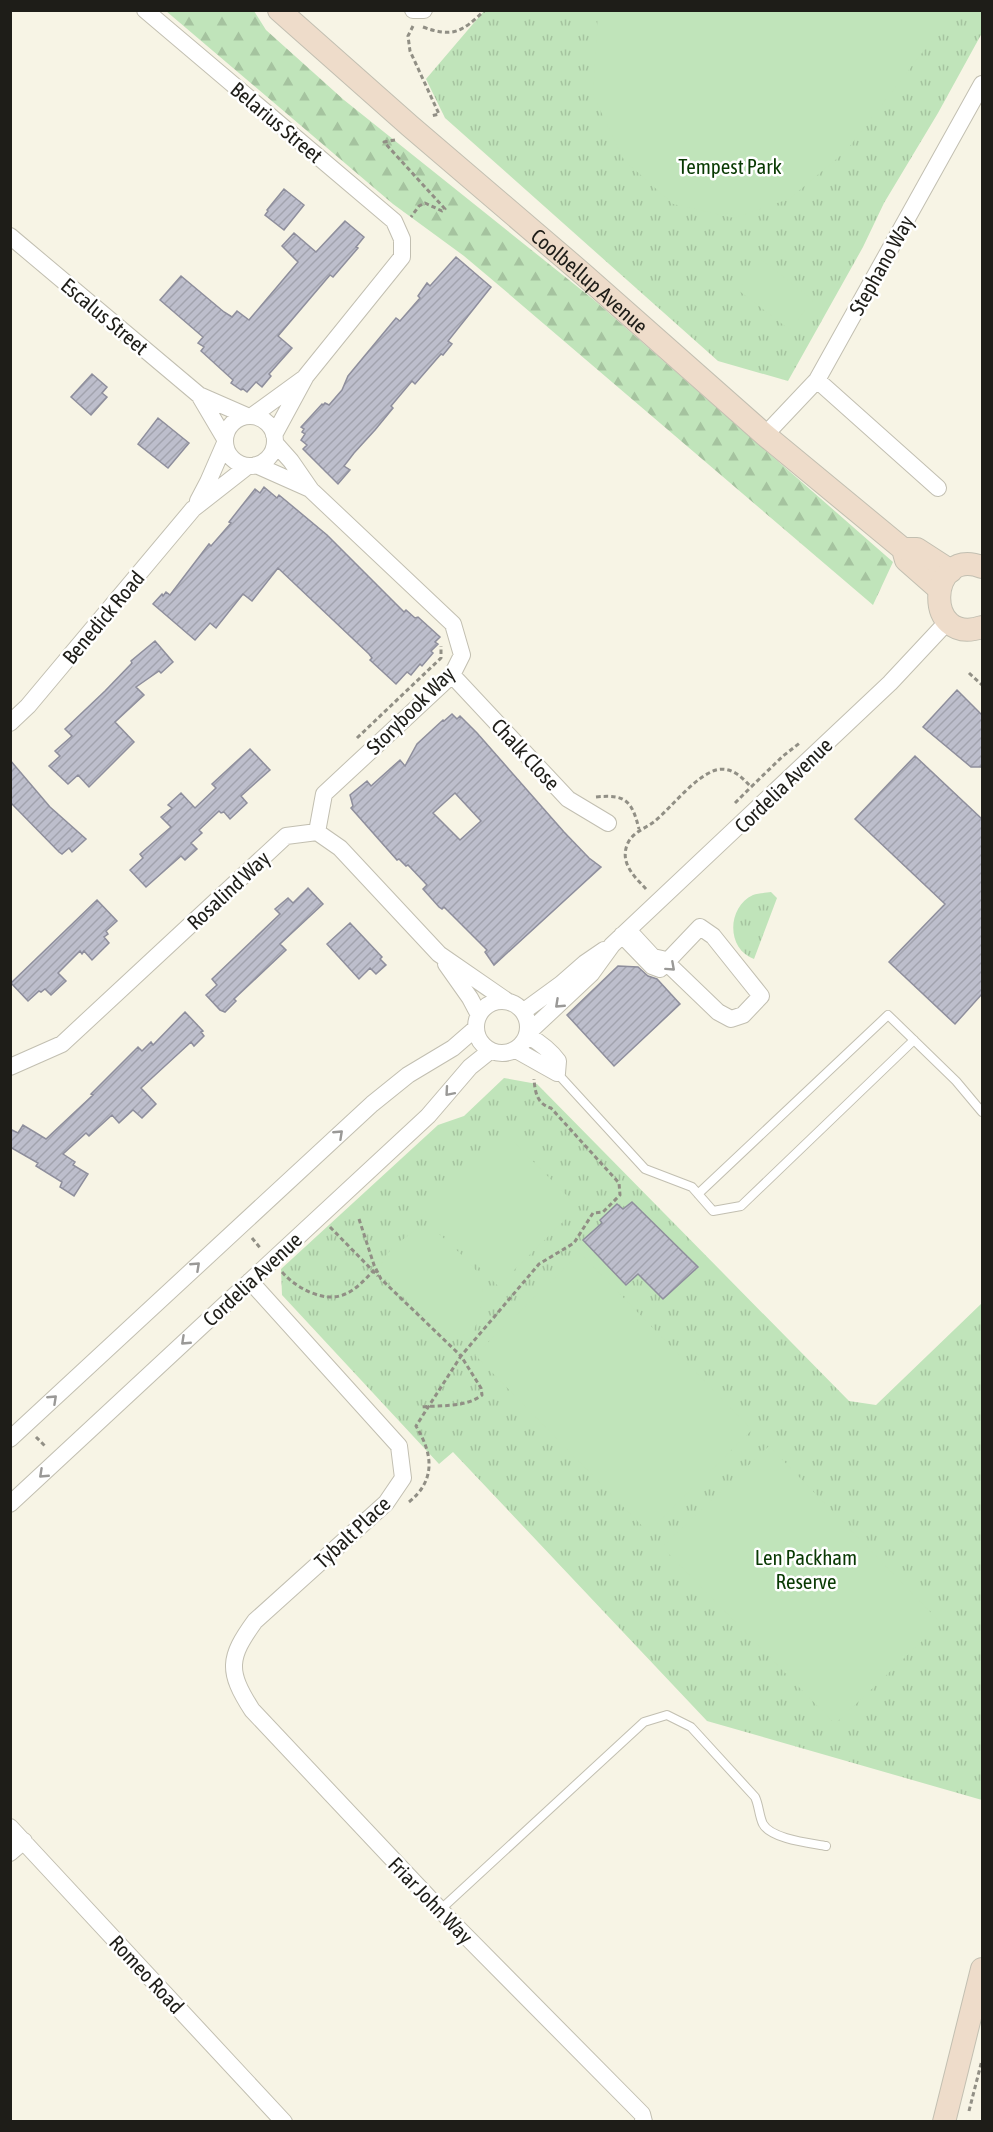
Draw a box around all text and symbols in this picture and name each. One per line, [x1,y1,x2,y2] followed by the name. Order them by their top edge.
[226,77,328,167] street label: Belarius Street
[678,154,782,178] park label: Tempest Park
[844,211,918,319] street label: Stephano Way
[527,223,653,338] street label: Coolbellup Avenue
[57,273,153,359] street label: Escalus Street
[57,566,149,668] street label: Benedick Road
[361,661,459,759] street label: Storybook Way
[487,713,565,795] street label: Chalk Close
[729,733,837,837] street label: Cordelia Avenue
[182,846,274,934] street label: Rosalind Way
[664,960,675,971] one-way arrow
[556,997,566,1008] one-way arrow
[445,1085,456,1096] one-way arrow
[333,1130,343,1141] one-way arrow
[198,1227,306,1331] street label: Cordelia Avenue
[190,1262,200,1273] one-way arrow
[182,1334,192,1345] one-way arrow
[47,1395,57,1406] one-way arrow
[39,1467,50,1478] one-way arrow
[309,1491,395,1573] street label: Tybalt Place
[755,1545,857,1593] park label: Len Packham Reserve
[384,1852,478,1948] street label: Friar John Way
[105,1930,189,2018] street label: Romeo Road

